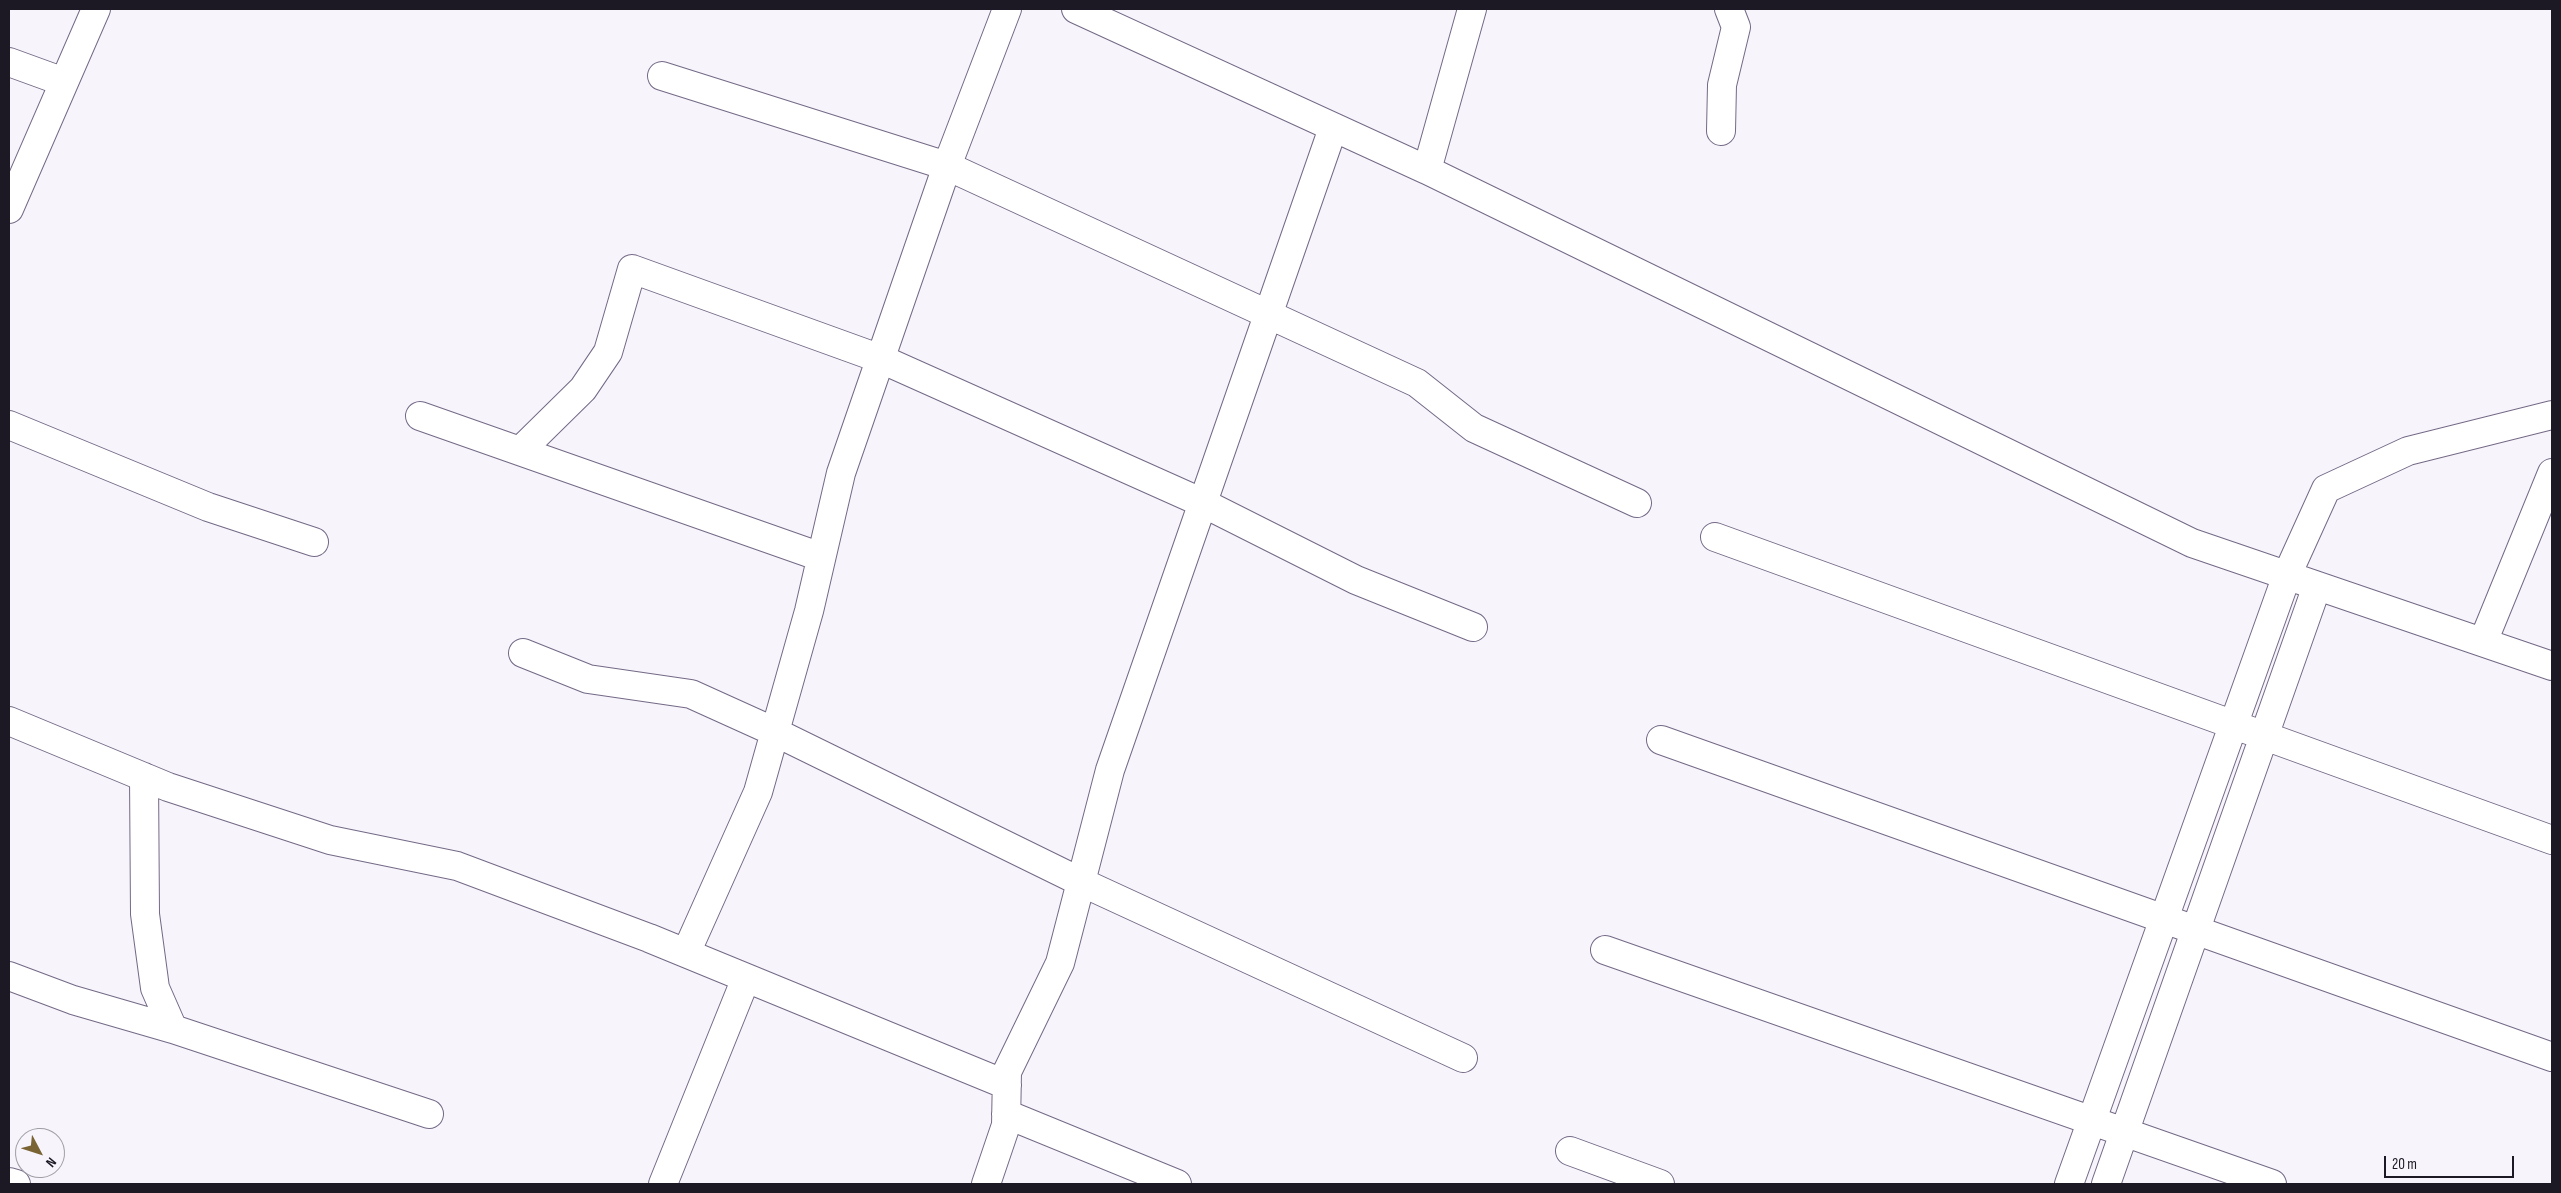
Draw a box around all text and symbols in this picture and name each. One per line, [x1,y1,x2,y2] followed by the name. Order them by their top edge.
[15,1128,65,1178] north arrow
[2386,1146,2516,1178] scale bar
[42,1154,60,1171] text: N
[2392,1155,2417,1174] text: 20 m

